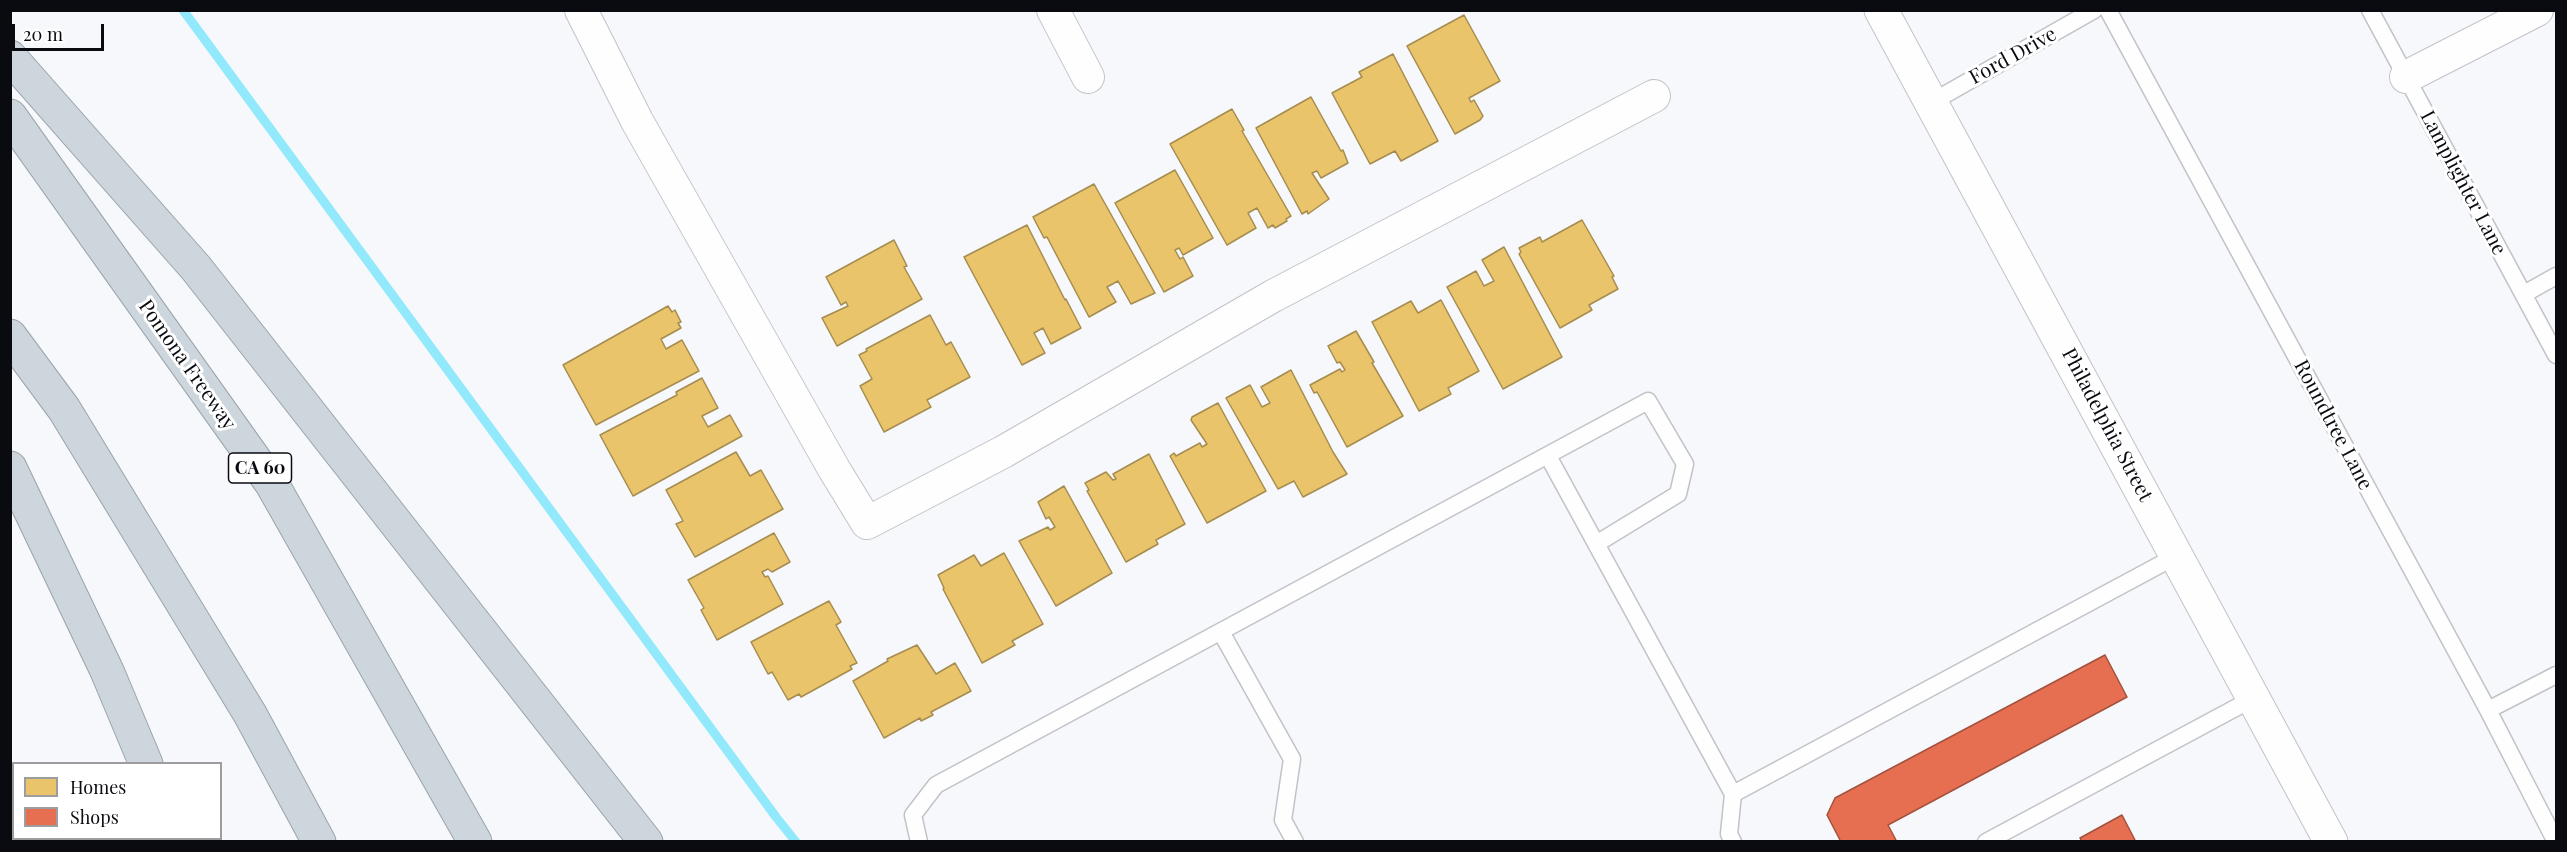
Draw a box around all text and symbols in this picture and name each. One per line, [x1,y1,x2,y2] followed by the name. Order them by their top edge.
[15,12,106,50] scale bar
[23,22,63,46] text: 20 m
[1965,22,2061,90] street label: Ford Drive
[2415,107,2511,259] street label: Lamplighter Lane
[133,295,241,435] street label: Pomona Freeway
[2056,344,2158,506] street label: Philadelphia Street
[2289,356,2377,494] street label: Roundtree Lane
[228,453,292,483] road number: CA 60
[12,762,222,840] legend
[70,775,126,799] text: Homes
[70,805,119,829] text: Shops

